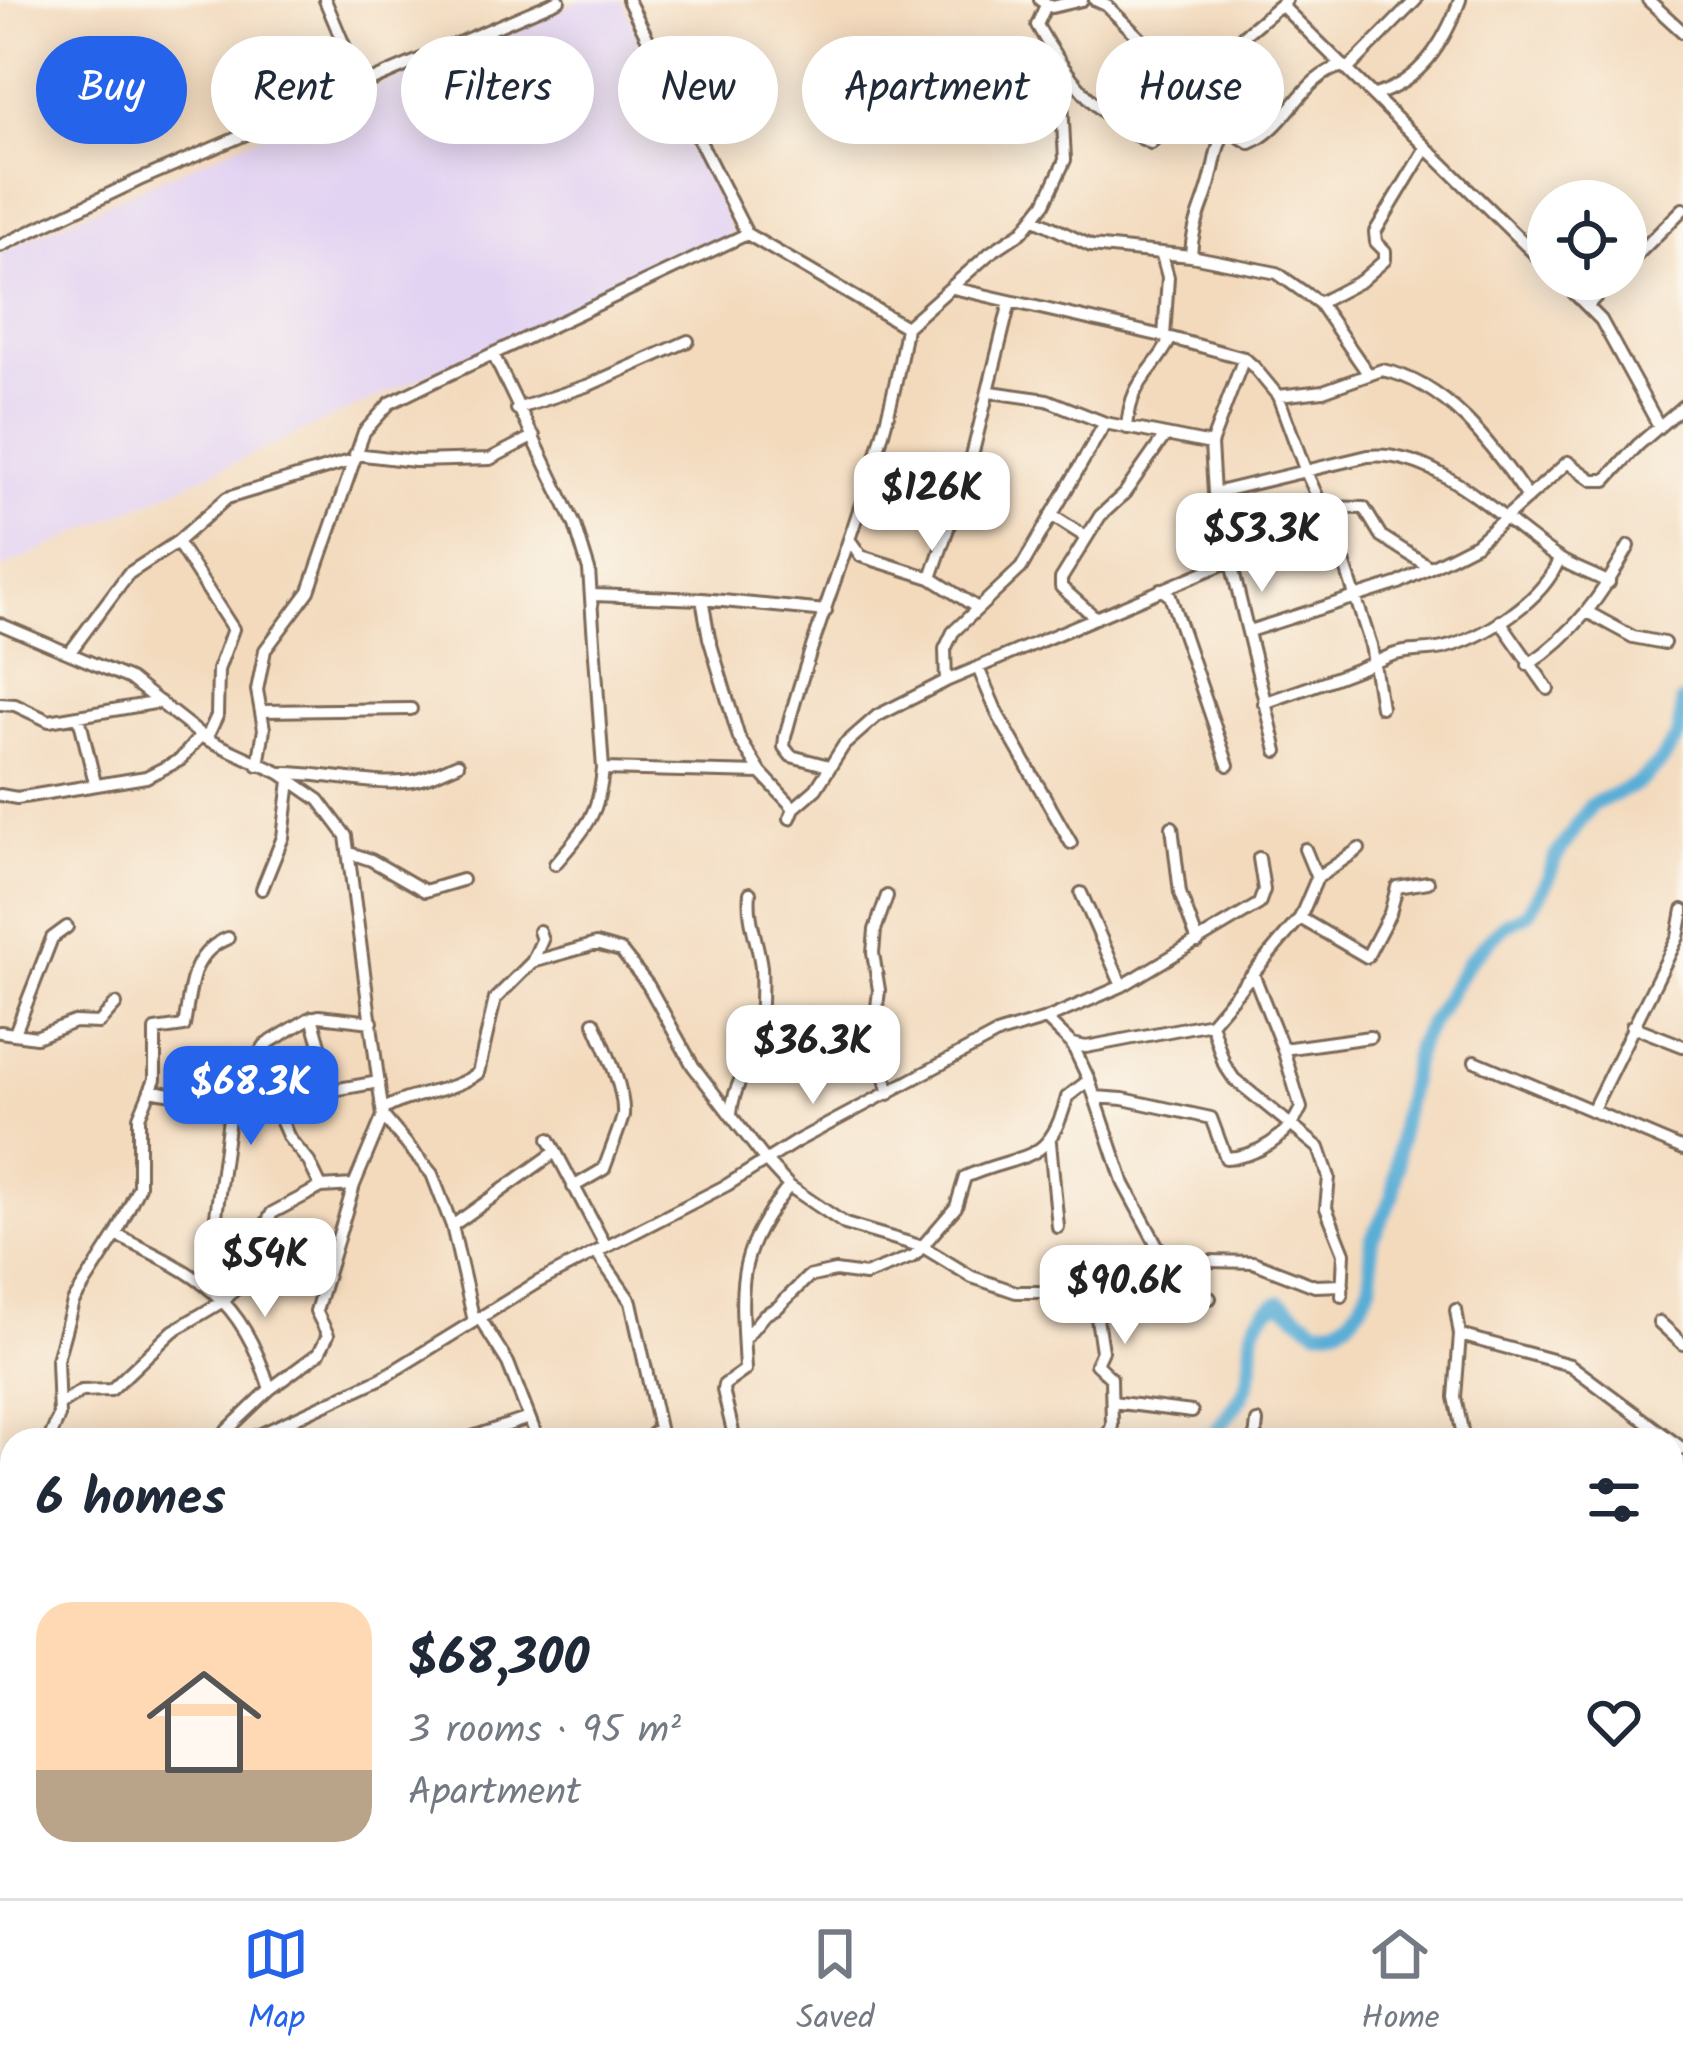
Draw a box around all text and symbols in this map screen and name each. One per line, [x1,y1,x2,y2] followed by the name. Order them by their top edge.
[36,36,187,144] chip: Buy
[211,36,377,144] chip: Rent
[401,36,594,144] chip: Filters
[618,36,778,144] chip: New
[802,36,1072,144] chip: Apartment
[1096,36,1284,144] chip: House
[1527,180,1647,300] map controls
[1527,180,1647,300] button: locate
[848,452,1016,554] pin: $126K
[881,460,983,522] text: $126K
[1164,493,1360,595] pin: $53.3K
[1203,501,1321,563] text: $53.3K
[715,1005,911,1107] pin: $36.3K
[753,1013,873,1075] text: $36.3K
[153,1046,349,1148] pin: $68.3K
[190,1054,312,1116] text: $68.3K
[194,1218,336,1320] pin: $54K
[221,1226,309,1288] text: $54K
[1027,1245,1223,1347] pin: $90.6K
[1067,1253,1183,1315] text: $90.6K
[36,1460,226,1541] text: 6 homes
[1581,1467,1647,1533] icon: filters
[408,1620,590,1701] text: $68,300
[132,1650,276,1794] icon: home
[1581,1689,1647,1755] icon: heart
[408,1701,681,1763] text: 3 rooms · 95 m²
[408,1763,581,1825] text: Apartment
[243,1921,309,2046] tab: Map
[796,1921,875,2046] tab: Saved
[1361,1921,1440,2046] tab: Home

